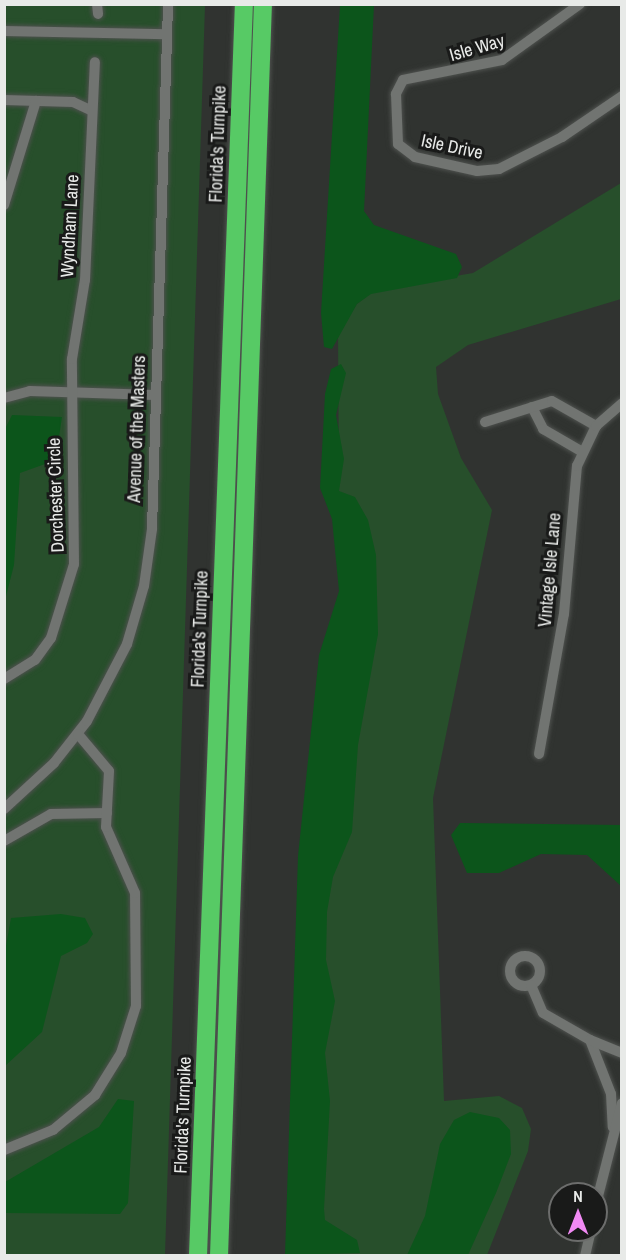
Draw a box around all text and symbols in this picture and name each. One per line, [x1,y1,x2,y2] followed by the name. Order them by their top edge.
[447,30,507,66] street label: Isle Way
[205,85,231,203] street label: Florida's Turnpike
[419,130,485,164] street label: Isle Drive
[57,174,83,278] street label: Wyndham Lane
[124,355,150,503] street label: Avenue of the Masters
[43,437,69,553] street label: Dorchester Circle
[534,512,566,628] street label: Vintage Isle Lane
[187,570,213,688] street label: Florida's Turnpike
[170,1056,196,1174] street label: Florida's Turnpike
[548,1182,608,1242] north arrow
[573,1185,583,1207] text: N

